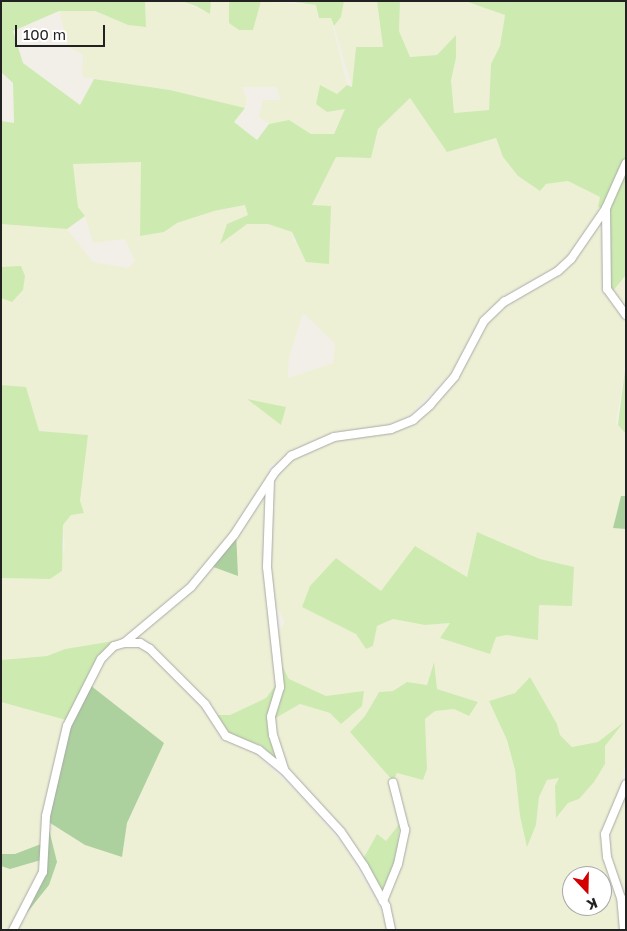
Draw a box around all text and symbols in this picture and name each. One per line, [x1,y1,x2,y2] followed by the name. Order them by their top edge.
[18,15,108,47] scale bar
[23,25,66,43] text: 100 m
[562,866,612,916] north arrow
[584,895,600,914] text: K

